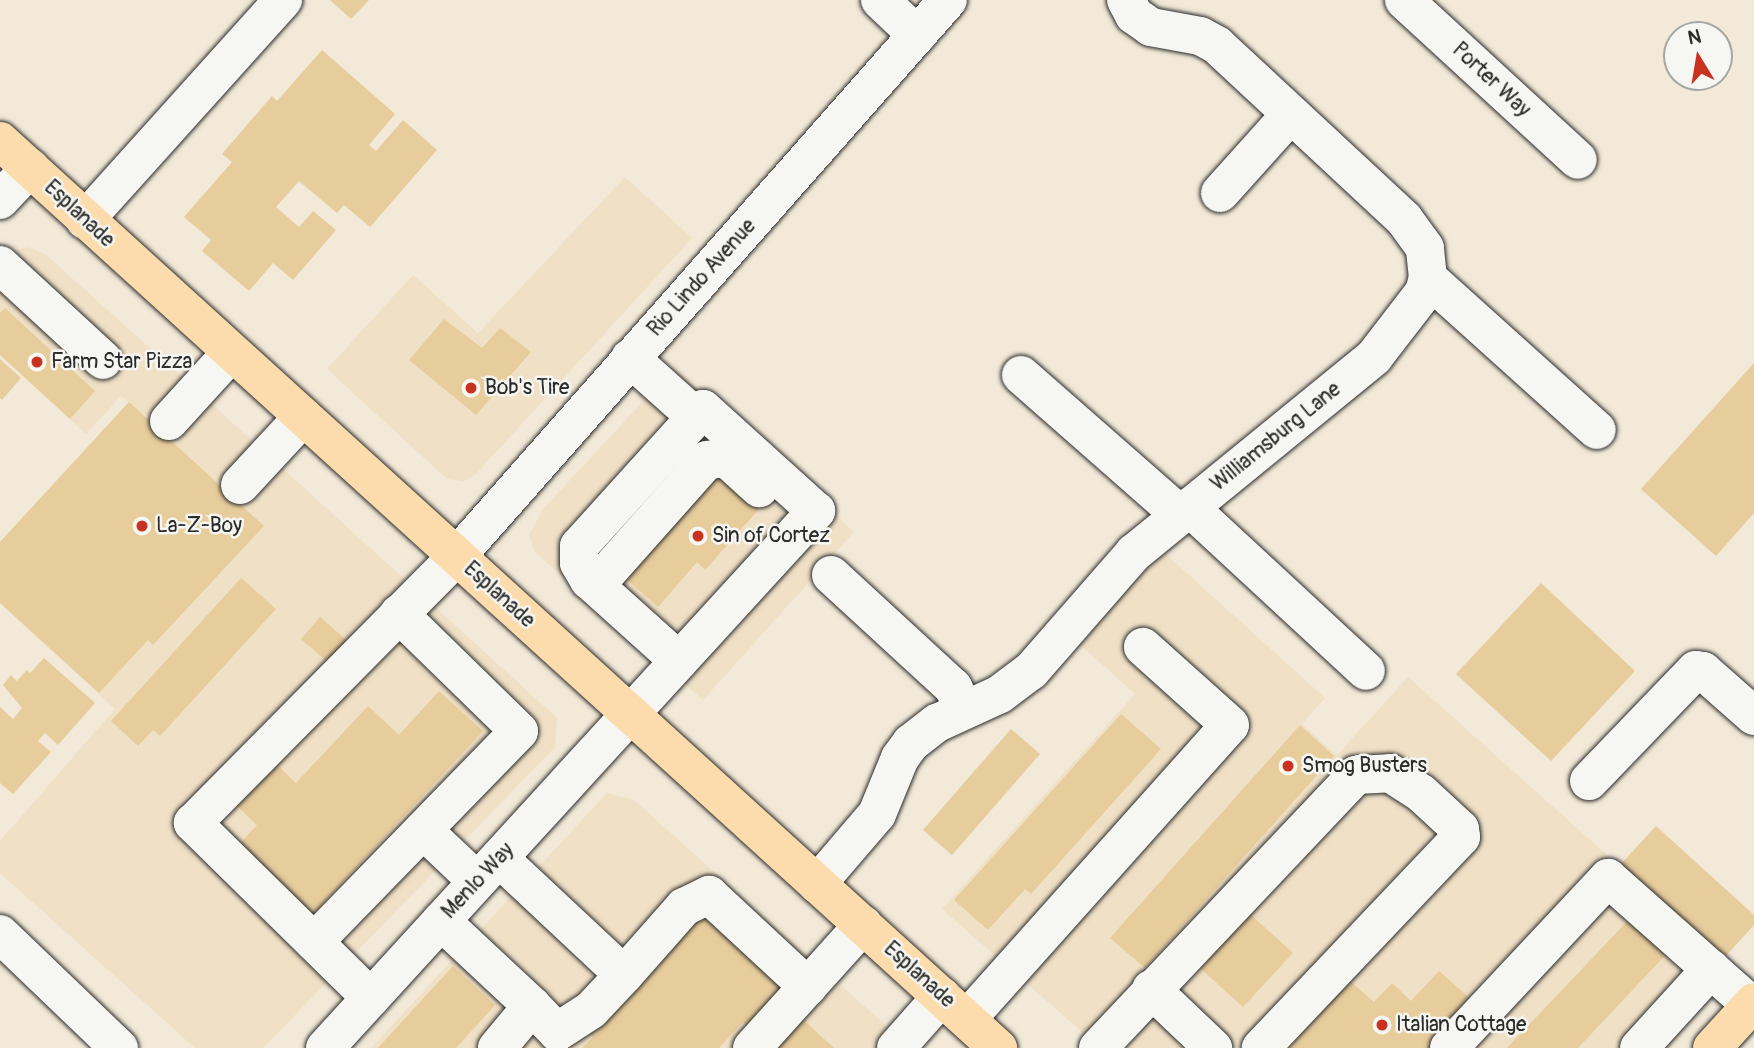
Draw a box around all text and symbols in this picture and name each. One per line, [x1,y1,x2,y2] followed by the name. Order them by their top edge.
[1663,21,1733,91] north arrow
[1686,24,1703,50] text: N
[1447,37,1535,123] street label: Porter Way
[39,175,119,253] street label: Esplanade
[643,214,761,342] street label: Rio Lindo Avenue
[51,349,192,375] place label: Farm Star Pizza
[29,354,45,370] marker: Farm Star Pizza
[485,375,569,401] place label: Bob's Tire
[1206,377,1346,497] street label: Williamsburg Lane
[463,380,479,396] marker: Bob's Tire
[156,513,242,539] place label: La-Z-Boy
[134,518,150,534] marker: La-Z-Boy
[712,523,830,549] place label: Sin of Cortez
[690,528,706,544] marker: Sin of Cortez
[458,557,540,633] street label: Esplanade
[1302,753,1427,779] place label: Smog Busters
[1280,758,1296,774] marker: Smog Busters
[437,838,519,924] street label: Menlo Way
[878,937,960,1013] street label: Esplanade
[1396,1012,1526,1038] place label: Italian Cottage
[1374,1017,1390,1033] marker: Italian Cottage

